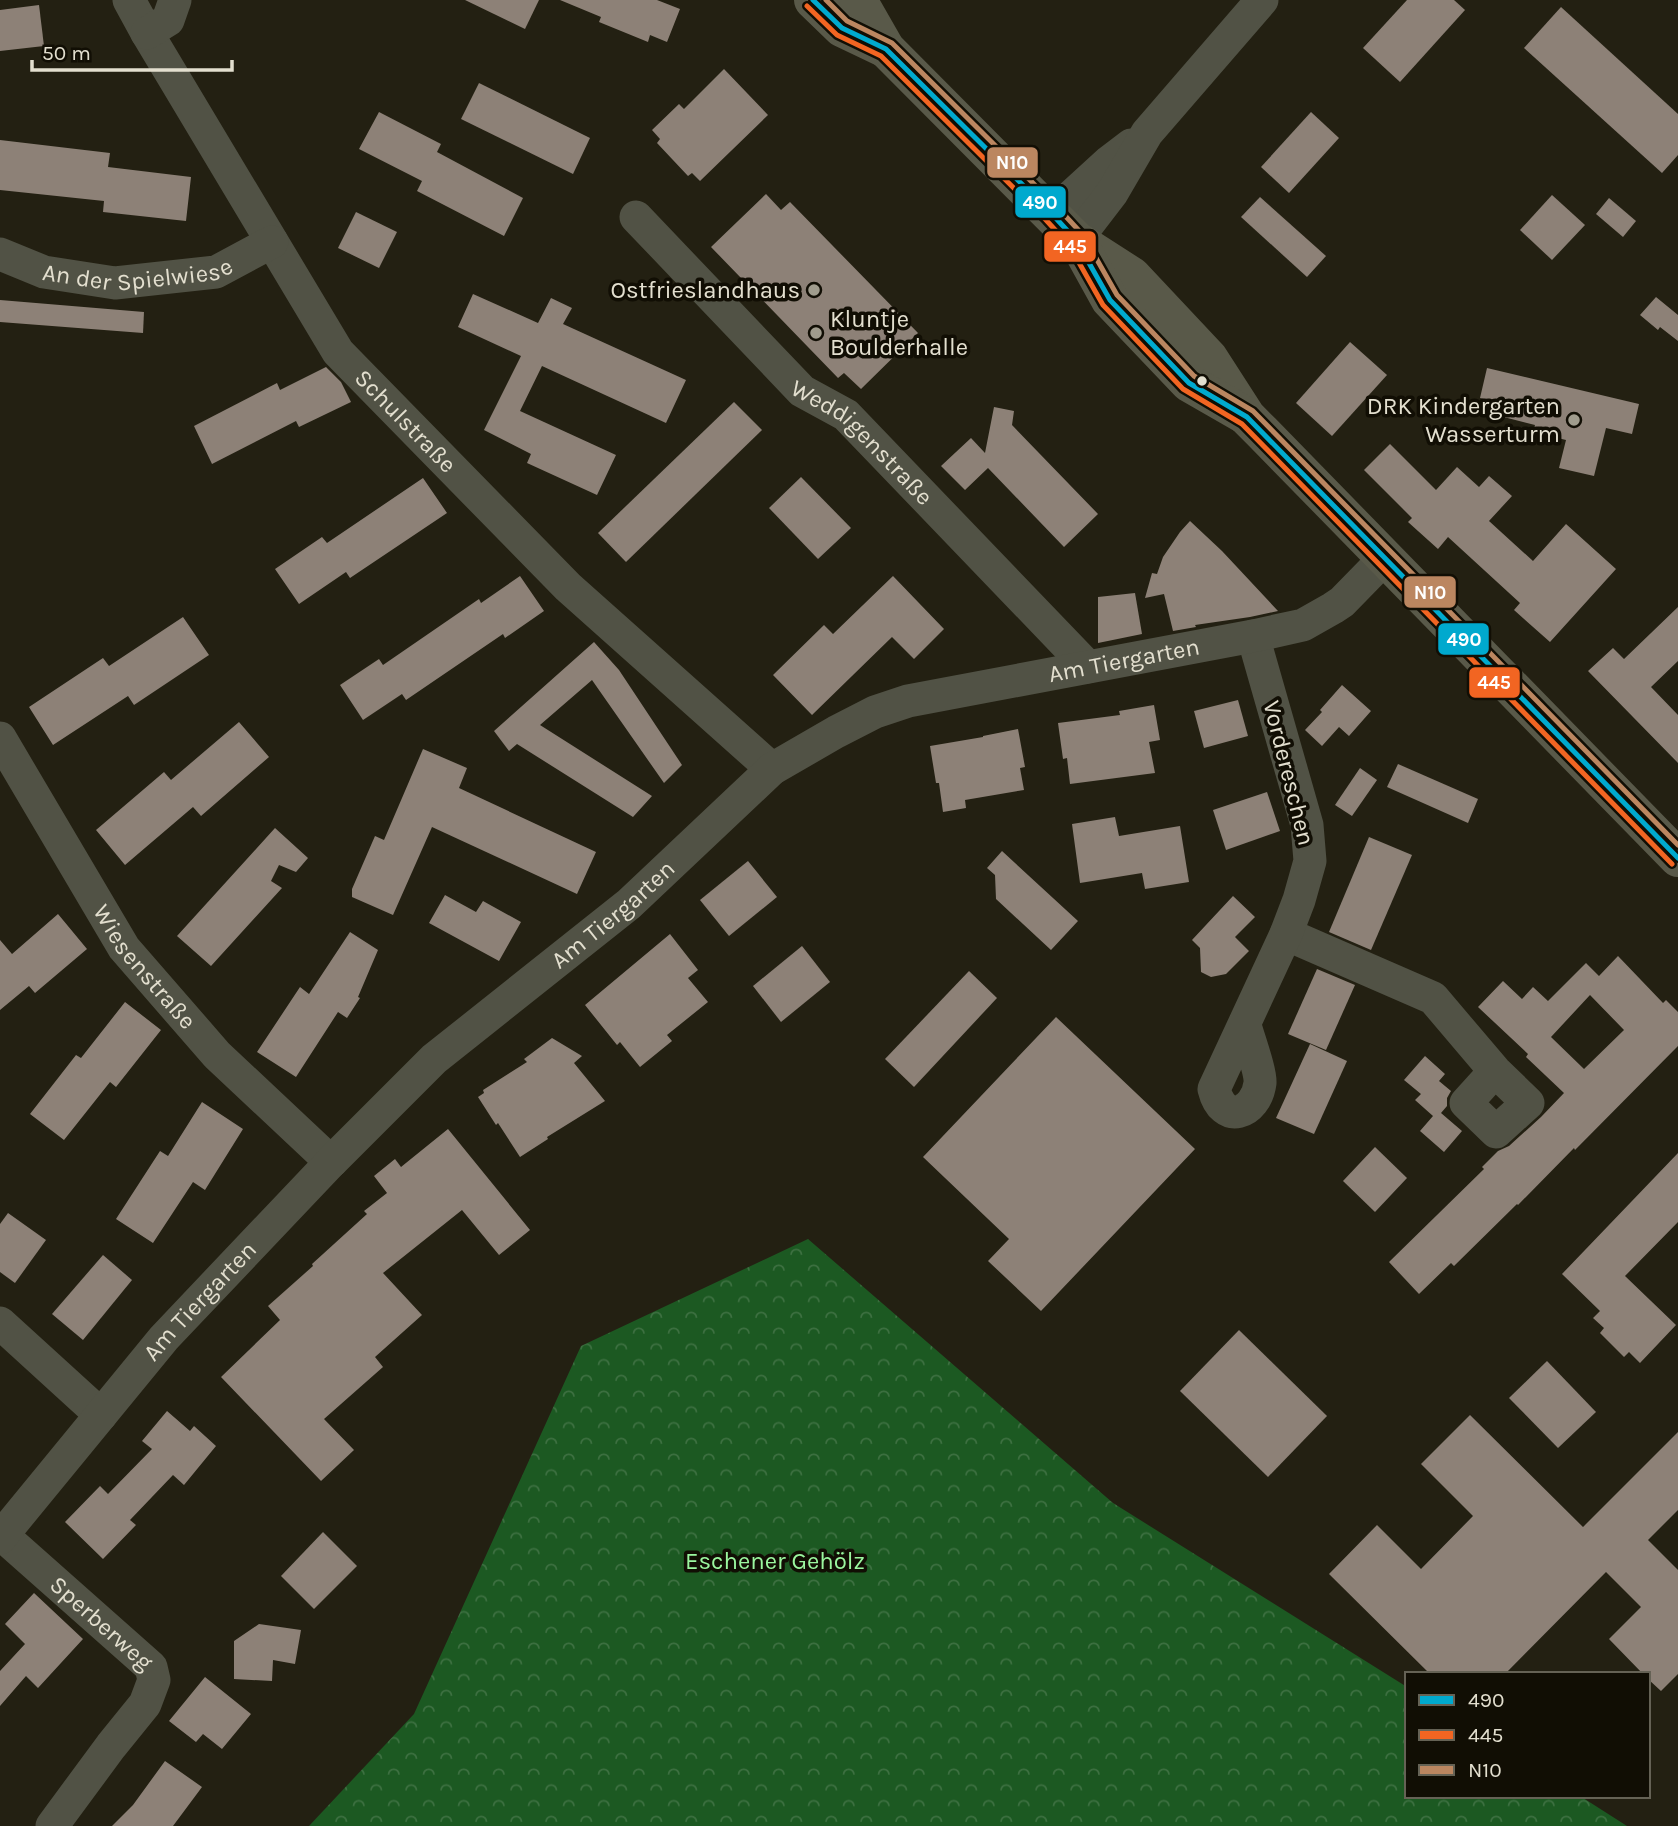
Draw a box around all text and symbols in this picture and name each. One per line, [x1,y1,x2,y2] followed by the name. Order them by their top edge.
[32,28,231,72] scale bar
[42,41,91,65] text: 50 m
[986,146,1039,179] line badge: N10
[996,152,1028,174] text: N10
[1014,185,1067,219] line badge: 490
[1023,192,1057,214] text: 490
[1043,230,1097,263] line badge: 445
[1053,236,1087,258] text: 445
[41,252,237,297] street label: An der Spielwiese
[610,276,800,304] place label: Ostfrieslandhaus
[806,282,822,298] marker: Ostfrieslandhaus
[830,305,968,361] place label: Kluntje Boulderhalle
[808,325,824,341] marker: Kluntje Boulderhalle
[349,364,462,478] street label: Schulstraße
[786,374,939,511] street label: Weddigenstraße
[1195,374,1209,388] unlabelled marker
[1367,392,1560,448] place label: DRK Kindergarten Wasserturm
[1566,412,1582,428] marker: DRK Kindergarten Wasserturm
[1403,575,1457,609] line badge: N10
[1414,582,1446,604] text: N10
[1437,622,1490,656] line badge: 490
[1447,629,1481,651] text: 490
[1046,632,1202,688] street label: Am Tiergarten
[1468,666,1521,699] line badge: 445
[1477,672,1511,694] text: 445
[1257,698,1321,848] street label: Vordereschen
[545,854,680,974] street label: Am Tiergarten
[87,899,202,1035] street label: Wiesenstraße
[137,1236,262,1366] street label: Am Tiergarten
[685,1547,865,1575] park label: Eschener Gehölz
[44,1570,159,1676] street label: Sperberweg
[1405,1672,1650,1798] legend
[1468,1688,1504,1712] text: 490
[1468,1723,1503,1747] text: 445
[1468,1758,1502,1782] text: N10

